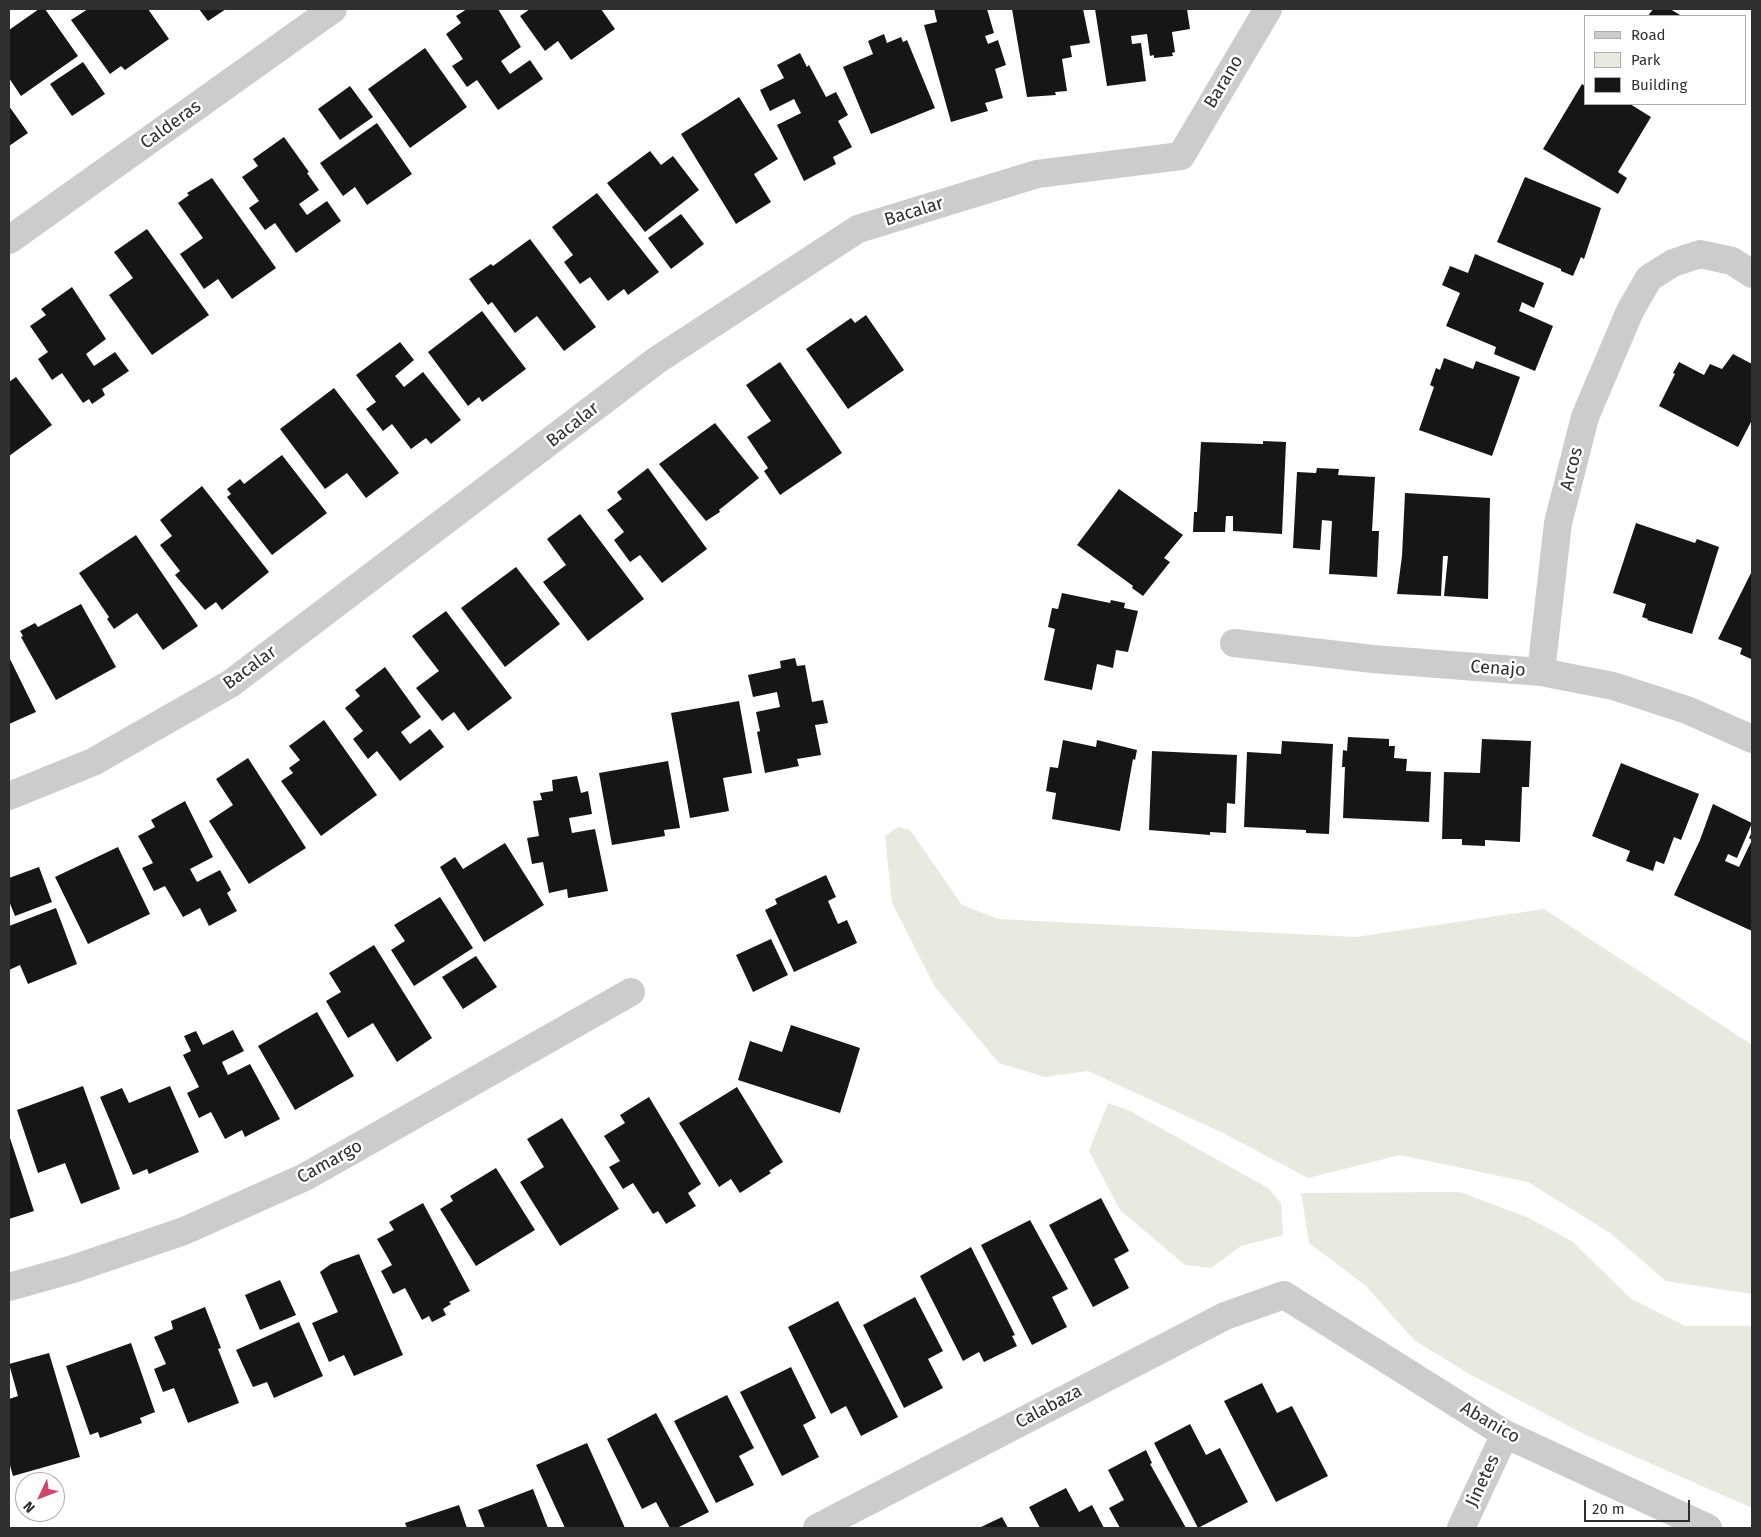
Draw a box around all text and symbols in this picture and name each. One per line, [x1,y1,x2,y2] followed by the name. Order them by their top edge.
[1584,15,1746,105] legend
[1631,26,1666,44] text: Road
[1631,51,1661,69] text: Park
[1200,52,1248,112] street label: Barano
[1631,76,1687,94] text: Building
[136,96,206,154] street label: Calderas
[882,193,946,231] street label: Bacalar
[542,398,604,452] street label: Bacalar
[1556,445,1588,493] street label: Arcos
[219,641,281,695] street label: Bacalar
[1470,656,1526,682] street label: Cenajo
[294,1135,366,1189] street label: Camargo
[1012,1381,1086,1433] street label: Calabaza
[1456,1397,1524,1449] street label: Abanico
[1462,1451,1504,1511] street label: Jinetes
[15,1472,65,1522] north arrow
[1586,1490,1692,1522] scale bar
[20,1498,39,1516] text: N
[1592,1500,1625,1518] text: 20 m

